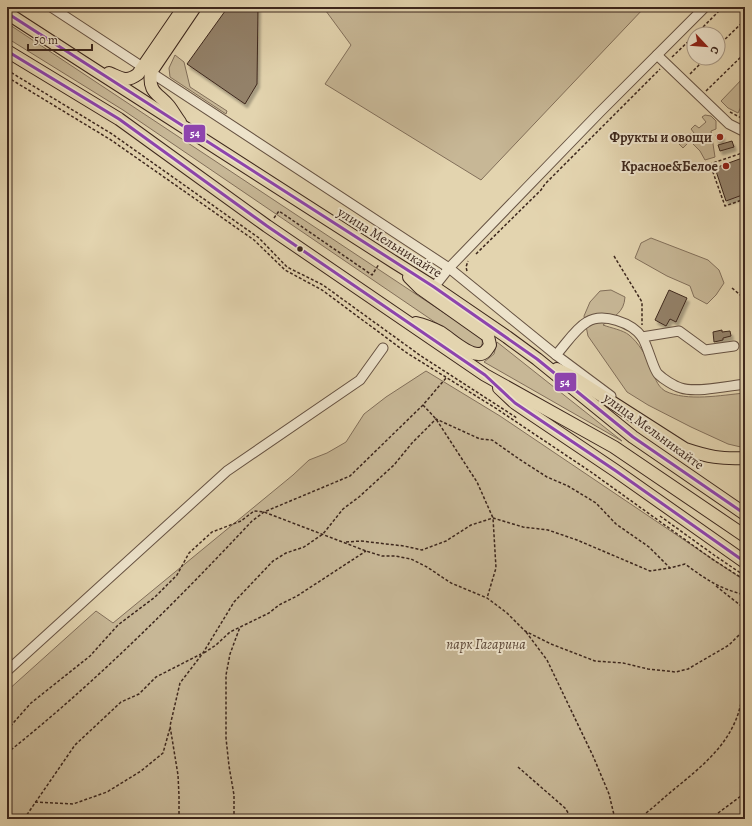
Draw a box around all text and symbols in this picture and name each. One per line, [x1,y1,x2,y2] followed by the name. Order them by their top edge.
[28,26,92,52] scale bar
[686,26,726,66] north arrow
[34,32,58,48] text: 50 m
[706,44,723,57] text: С
[183,124,206,143] line badge: 54
[190,126,200,141] text: 54
[609,128,712,147] place label: Фрукты и овощи
[715,132,725,142] marker: Фрукты и овощи
[621,157,719,176] place label: Красное&Белое
[721,161,731,171] marker: Красное&Белое
[333,202,446,282] street label: улица Мельникайте
[295,244,305,254] unlabelled marker
[554,372,577,392] line badge: 54
[560,375,570,390] text: 54
[599,388,708,474] street label: улица Мельникайте
[446,635,526,654] park label: парк Гагарина

